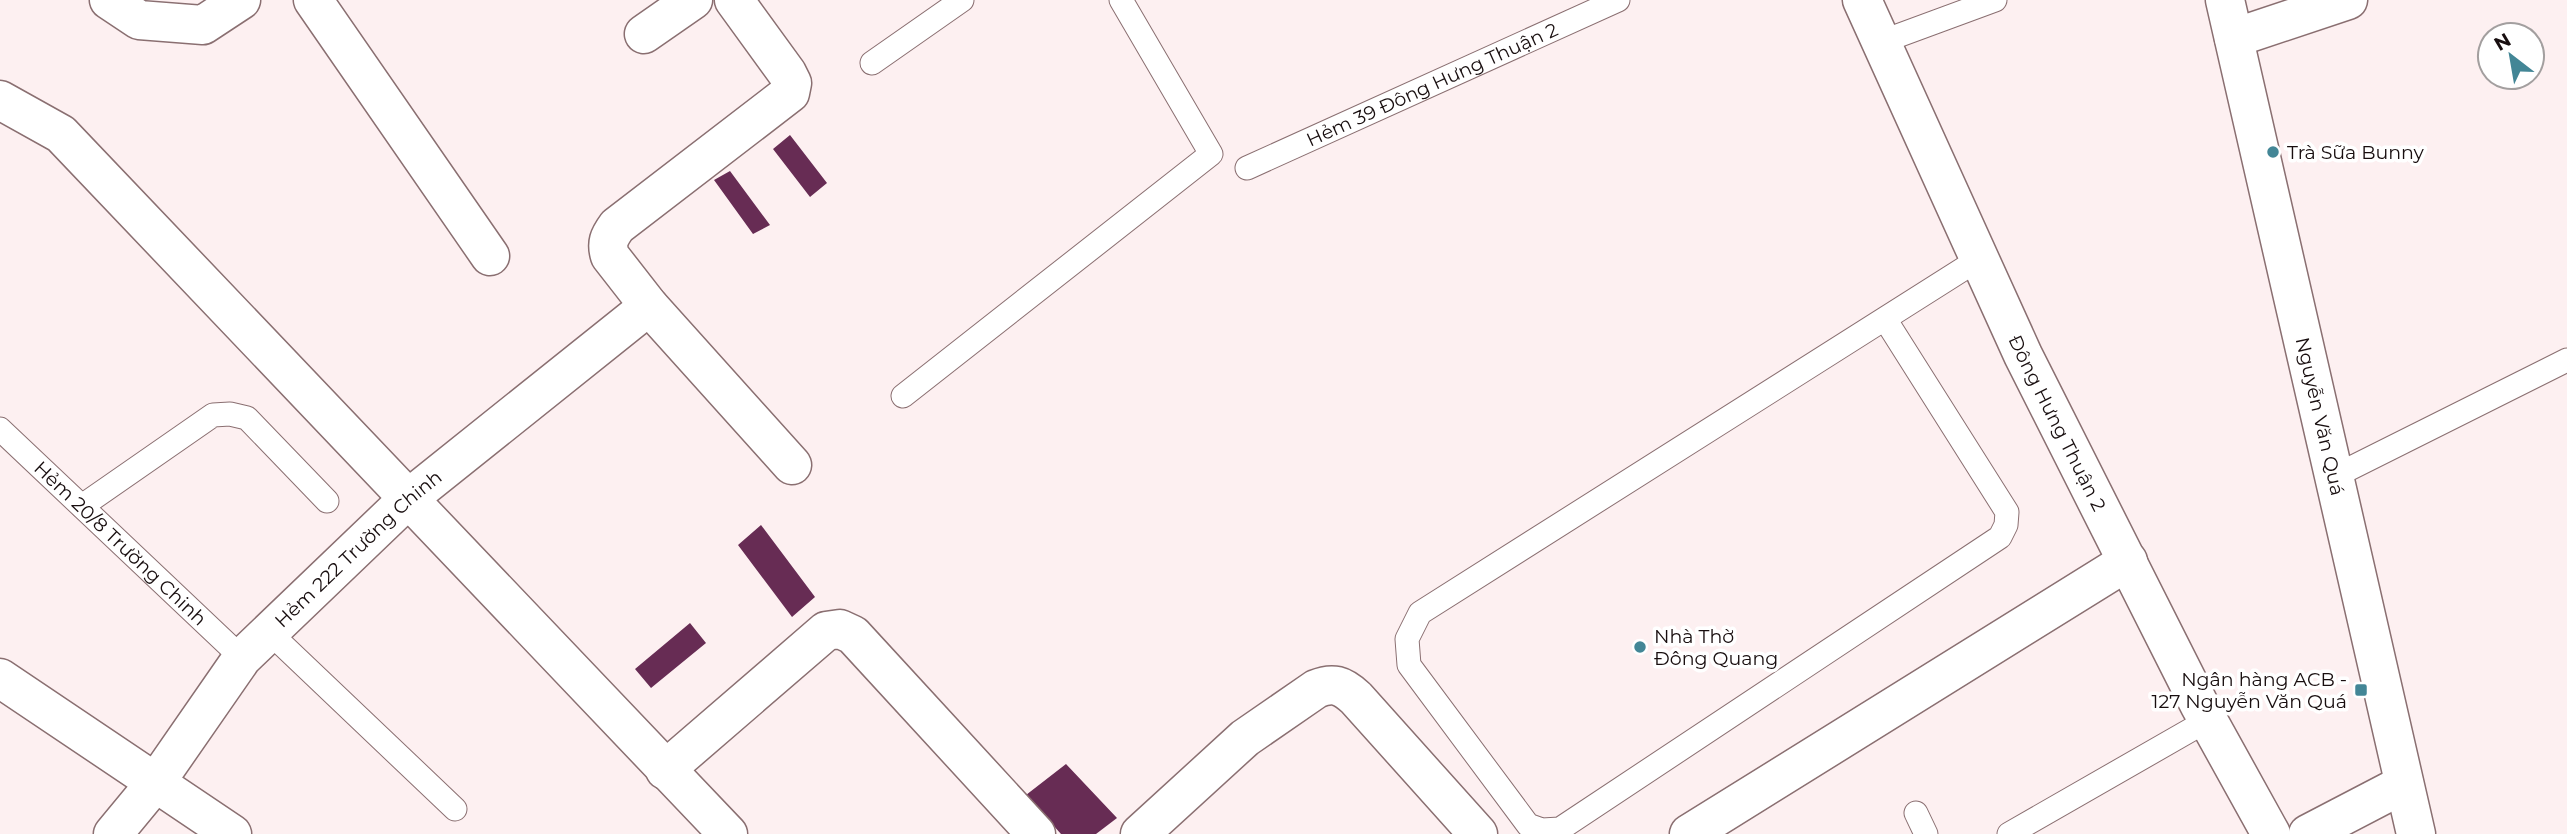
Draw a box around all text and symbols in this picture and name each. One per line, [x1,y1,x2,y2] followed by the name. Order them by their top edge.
[1303,18,1562,152] street label: Hẻm 39 Đông Hưng Thuận 2
[2476,21,2546,91] north arrow
[2490,28,2515,56] text: N
[2287,141,2425,164] place label: Trà Sữa Bunny
[2265,144,2281,160] marker: Trà Sữa Bunny
[2003,332,2111,515] street label: Đông Hưng Thuận 2
[2291,335,2349,498] street label: Nguyễn Văn Quá
[29,456,211,630] street label: Hẻm 20/8 Trường Chinh
[270,465,447,632] street label: Hẻm 222 Trường Chinh
[1654,625,1778,670] place label: Nhà Thờ Đông Quang
[1632,639,1648,655] marker: Nhà Thờ Đông Quang
[2152,668,2347,713] place label: Ngân hàng ACB - 127 Nguyễn Văn Quá
[2353,682,2369,698] marker: Ngân hàng ACB - 127 Nguyễn Văn Quá

